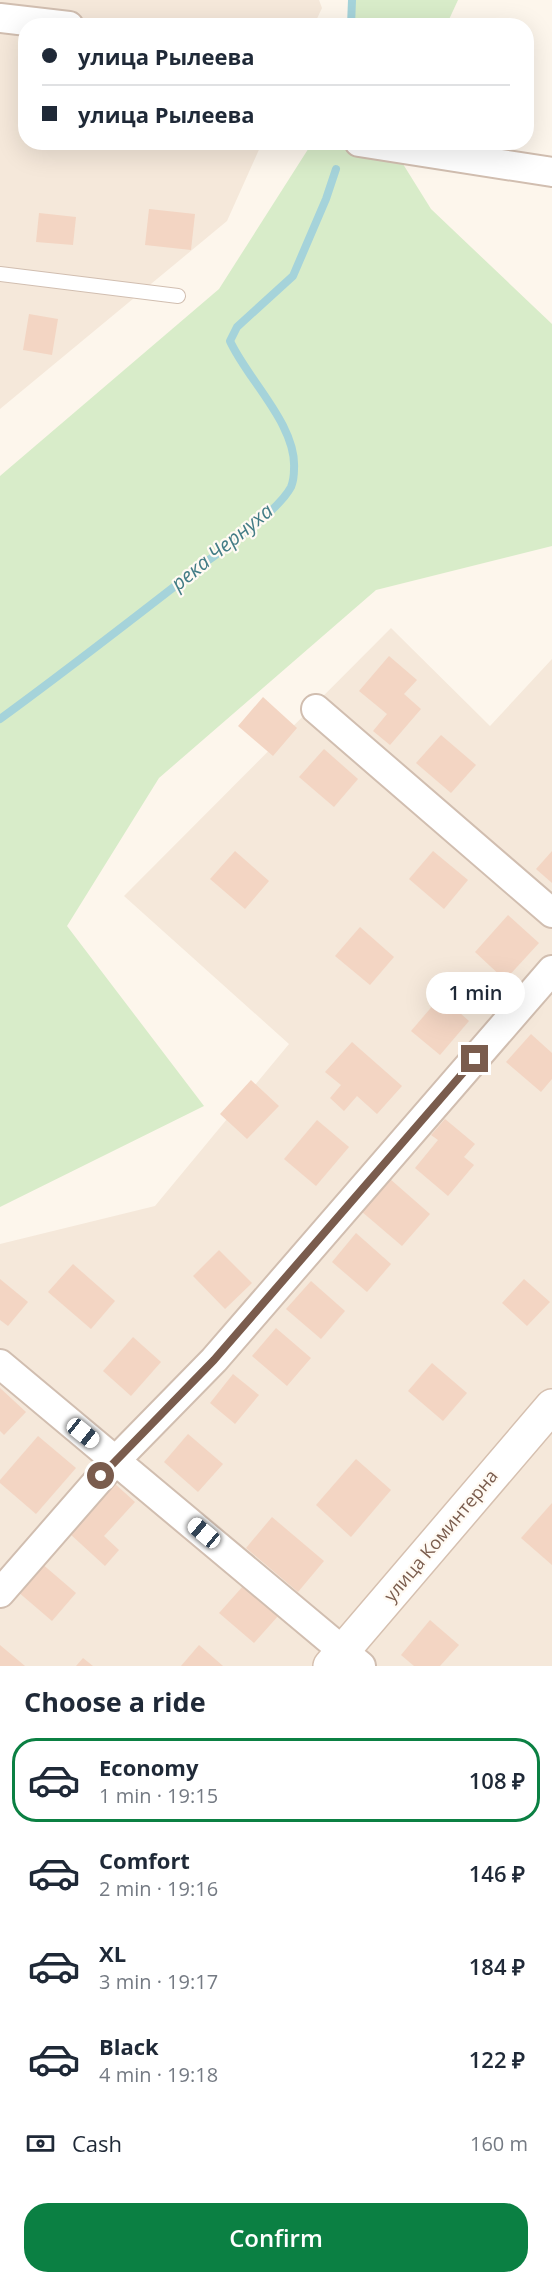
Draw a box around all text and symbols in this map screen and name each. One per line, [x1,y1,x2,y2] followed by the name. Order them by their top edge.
[78,41,255,71] text: улица Рылеева
[78,99,255,129] text: улица Рылеева
[164,497,278,597] water label: река Чернуха
[426,972,524,1014] callout: 1 min
[449,979,503,1006] text: 1 min
[461,1045,488,1072] route end
[63,1415,103,1451] car
[87,1462,114,1489] route start
[378,1464,503,1606] street label: улица Коминтерна
[184,1515,224,1551] car
[24,1683,206,1720] text: Choose a ride
[99,1752,198,1782] text: Economy
[27,1753,81,1807] icon: car
[469,1765,525,1795] text: 108 ₽
[99,1782,218,1809] text: 1 min · 19:15
[99,1845,190,1875] text: Comfort
[27,1846,81,1900] icon: car
[469,1858,525,1888] text: 146 ₽
[99,1875,218,1902] text: 2 min · 19:16
[99,1938,126,1968] text: XL
[27,1939,81,1993] icon: car
[469,1951,525,1981] text: 184 ₽
[99,1968,218,1995] text: 3 min · 19:17
[99,2031,159,2061] text: Black
[27,2032,81,2086] icon: car
[469,2044,525,2074] text: 122 ₽
[99,2061,218,2088] text: 4 min · 19:18
[24,2127,57,2160] icon: cash
[72,2128,122,2158] text: Cash
[470,2130,528,2157] text: 160 m
[24,2203,528,2272] button: Confirm

